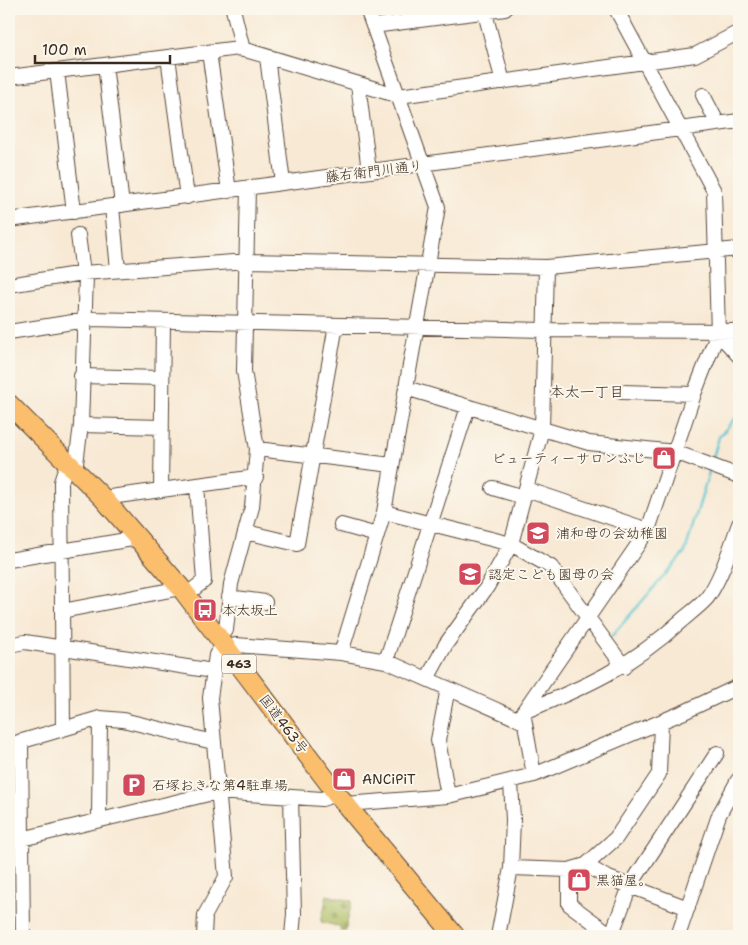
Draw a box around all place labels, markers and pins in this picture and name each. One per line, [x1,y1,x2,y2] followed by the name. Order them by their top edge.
[651,445,677,471] shop icon: ビューティーサロンふじ
[491,449,646,467] place label: ビューティーサロンふじ
[525,520,551,546] school or university icon: 浦和母の会幼稚園
[556,524,668,542] place label: 浦和母の会幼稚園
[457,561,483,587] school or university icon: 認定こども園母の会
[488,565,614,583] place label: 認定こども園母の会
[192,597,218,623] bus stop icon: 本太坂上
[222,601,278,619] place label: 本太坂上
[331,766,357,792] shop icon: ANCiPiT
[362,770,416,788] place label: ANCiPiT
[121,772,147,798] parking icon: 石塚おきな第4駐車場
[152,776,288,794] place label: 石塚おきな第4駐車場
[566,867,592,893] shop icon: 黒猫屋。
[596,871,652,889] place label: 黒猫屋。

